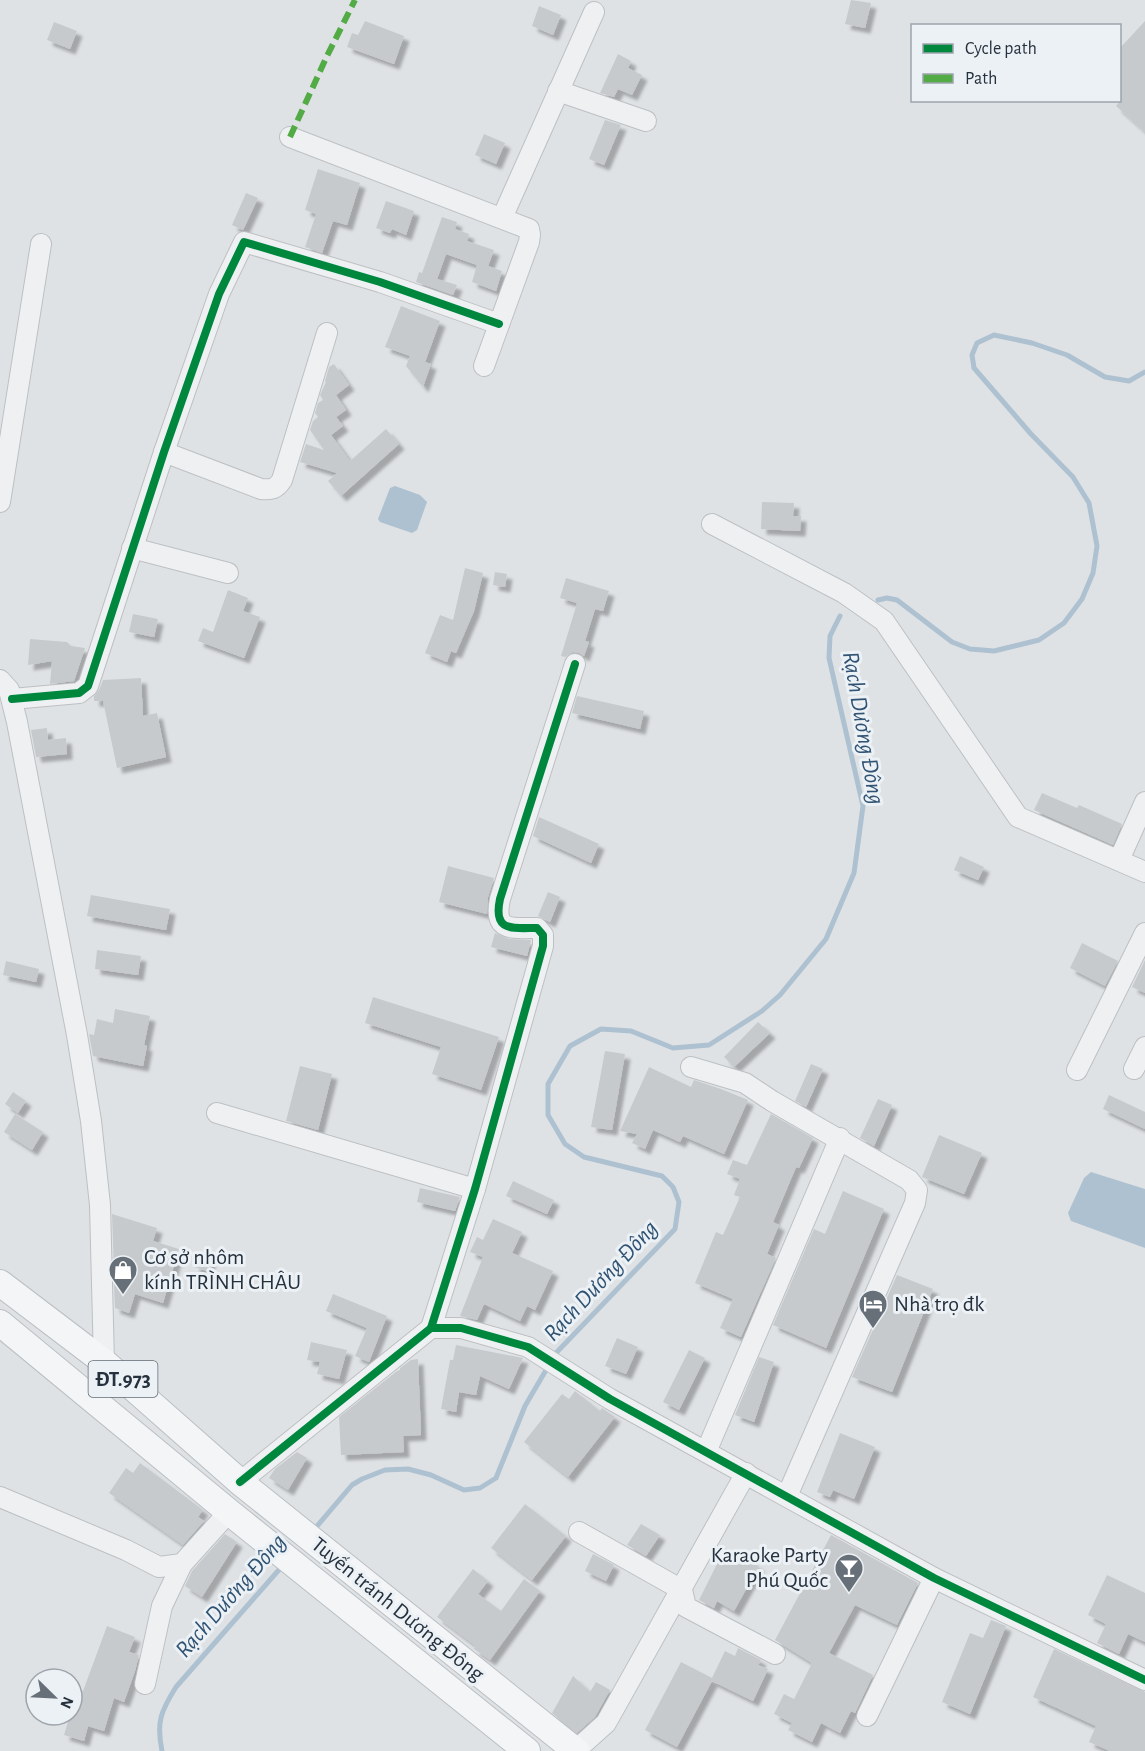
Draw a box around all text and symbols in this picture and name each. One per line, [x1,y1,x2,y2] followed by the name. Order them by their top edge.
[911,24,1121,102] legend
[965,40,1037,58] text: Cycle path
[965,70,997,88] text: Path
[838,650,888,806] water label: Rạch Dương Đông
[539,1216,663,1346] water label: Rạch Dương Đông
[144,1246,301,1293] place label: Cơ sở nhôm kính TRÌNH CHÂU
[107,1254,139,1296] shop icon: Cơ sở nhôm kính TRÌNH CHÂU
[857,1288,889,1330] hotel icon: Nhà trọ đk
[894,1293,984,1315] place label: Nhà trọ đk
[88,1361,158,1397] road number: ĐT.973
[171,1530,291,1662] water label: Rạch Dương Đông
[308,1533,489,1685] street label: Tuyến tránh Dương Đông
[711,1544,829,1591] place label: Karaoke Party Phú Quốc
[833,1552,865,1594] bar icon: Karaoke Party Phú Quốc
[24,1667,84,1727] north arrow
[57,1694,76,1711] text: N

